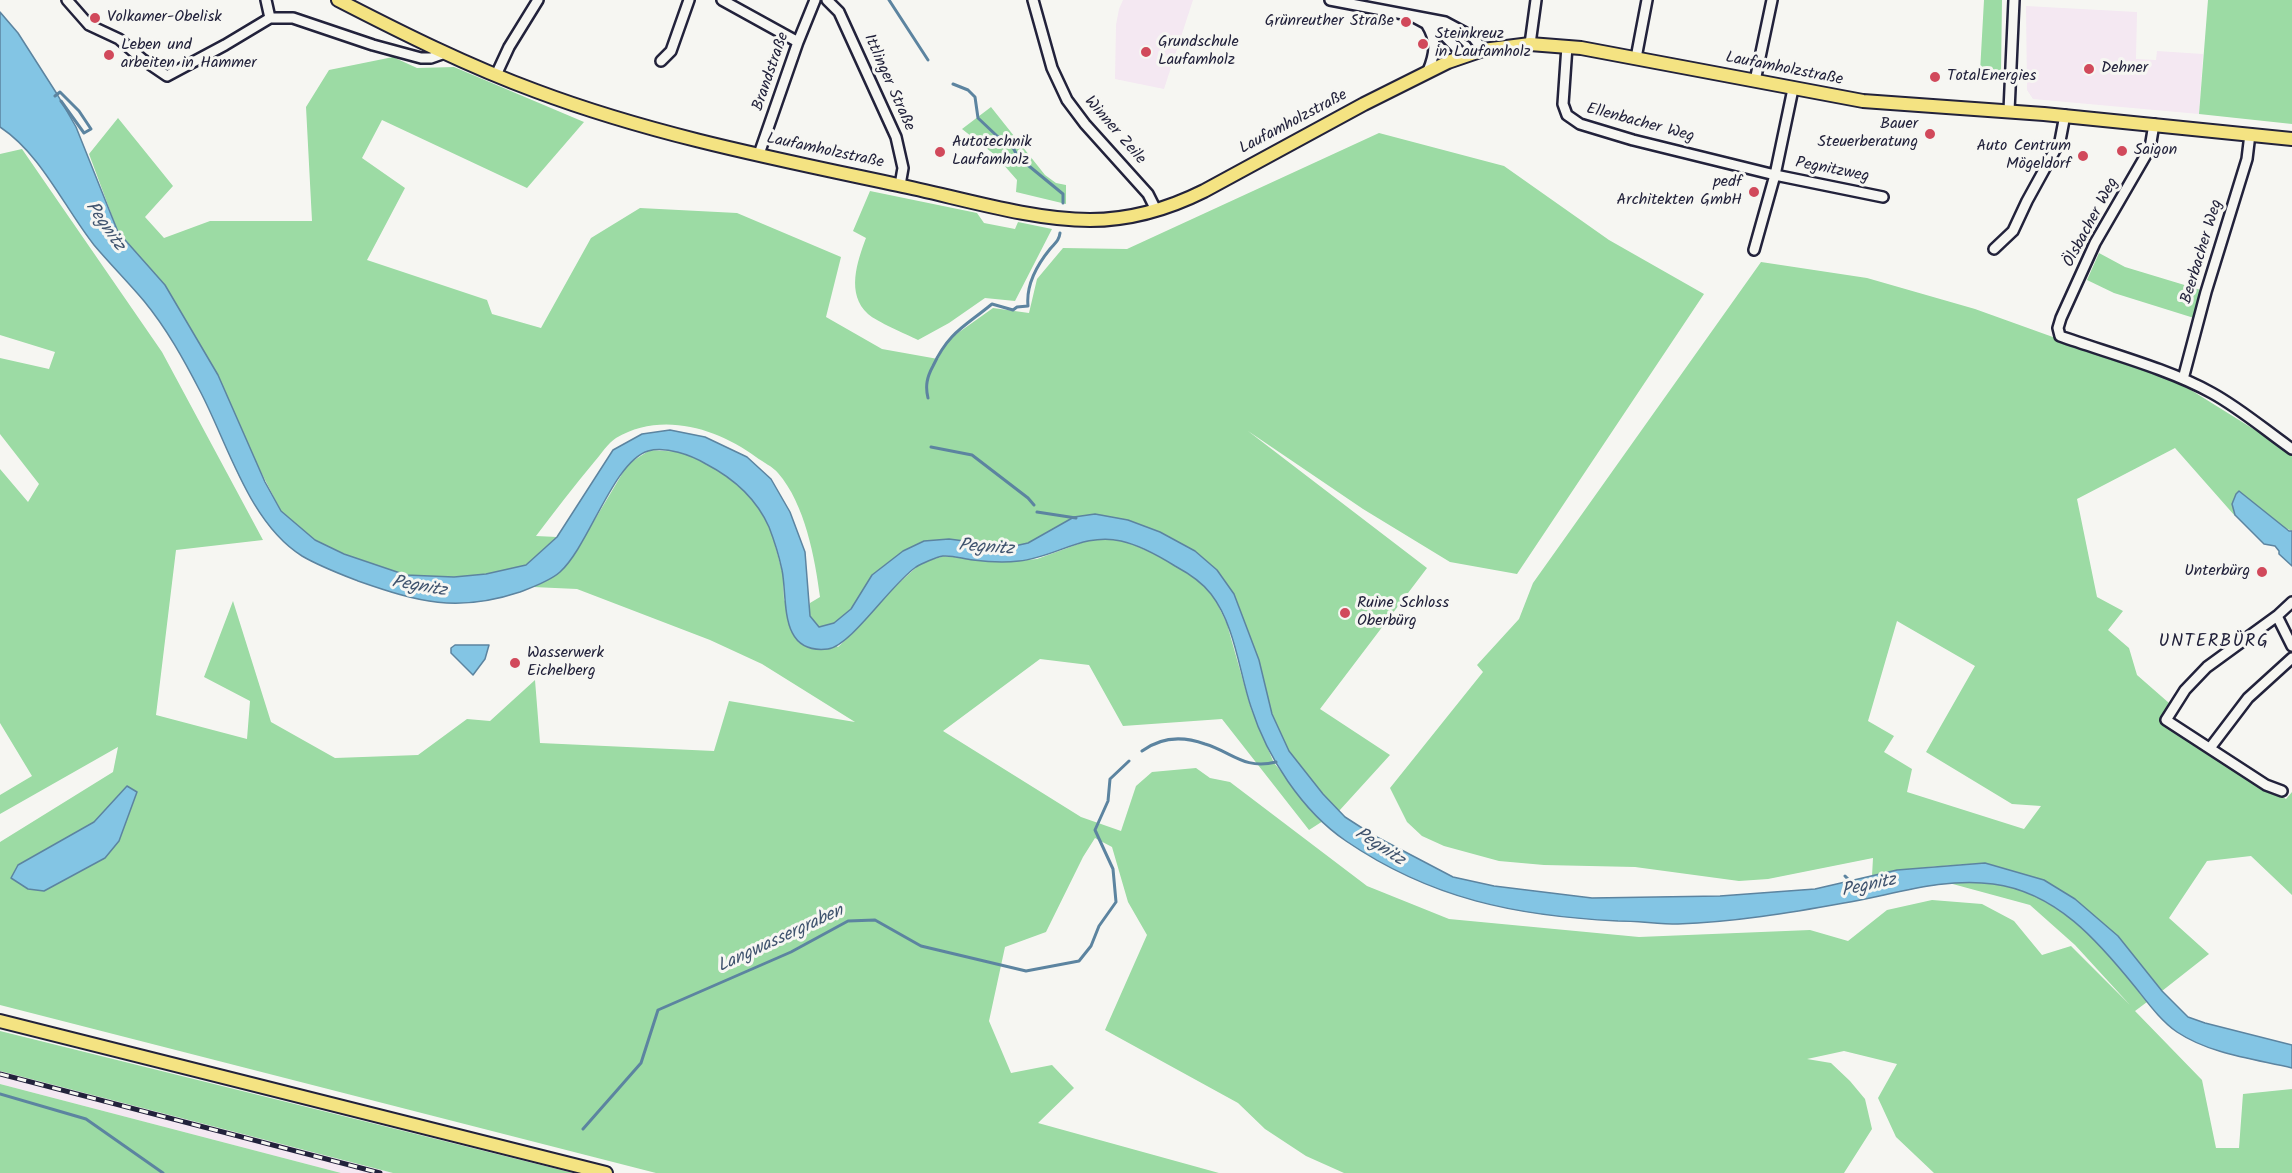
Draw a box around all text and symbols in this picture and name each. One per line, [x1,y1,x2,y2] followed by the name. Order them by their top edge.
[107,8,222,28] place label: Volkamer-Obelisk
[88,11,102,25] marker: Volkamer-Obelisk
[1265,12,1394,32] place label: Grünreuther Straße
[1399,15,1413,29] marker: Grünreuther Straße
[1435,25,1531,63] place label: Steinkreuz in Laufamholz
[750,30,794,114] street label: Brandstraße
[858,32,918,134] street label: Ittlinger Straße
[1158,33,1239,71] place label: Grundschule Laufamholz
[121,36,256,74] place label: Leben und arbeiten in Hammer
[1416,37,1430,51] marker: Steinkreuz in Laufamholz
[1139,45,1153,59] marker: Grundschule Laufamholz
[102,48,116,62] marker: Leben und arbeiten in Hammer
[1724,49,1844,91] street label: Laufamholzstraße
[2101,59,2148,79] place label: Dehner
[2082,62,2096,76] marker: Dehner
[1947,67,2036,87] place label: TotalEnergies
[1928,70,1942,84] marker: TotalEnergies
[1237,87,1351,159] street label: Laufamholzstraße
[1079,93,1149,169] street label: Winner Zeile
[1584,100,1696,148] street label: Ellenbacher Weg
[1818,115,1918,153] place label: Bauer Steuerberatung
[1923,127,1937,141] marker: Bauer Steuerberatung
[765,130,885,174] street label: Laufamholzstraße
[952,133,1032,171] place label: Autotechnik Laufamholz
[1976,137,2071,175] place label: Auto Centrum Mögeldorf
[2134,141,2177,161] place label: Saigon
[2115,144,2129,158] marker: Saigon
[933,145,947,159] marker: Autotechnik Laufamholz
[2076,149,2090,163] marker: Auto Centrum Mögeldorf
[1794,154,1870,188] street label: Pegnitzweg
[1617,173,1742,211] place label: pedf Architekten GmbH
[2060,175,2124,271] street label: Ölsbacher Weg
[1747,185,1761,199] marker: pedf Architekten GmbH
[79,198,129,256] water label: Pegnitz
[2178,198,2228,306] street label: Beerbacher Weg
[958,536,1014,562] water label: Pegnitz
[2184,562,2250,582] place label: Unterbürg
[2255,565,2269,579] marker: Unterbürg
[390,573,448,603] water label: Pegnitz
[1357,594,1449,632] place label: Ruine Schloss Oberbürg
[1338,606,1352,620] marker: Ruine Schloss Oberbürg
[2159,632,2269,654] district label: UNTERBÜRG
[527,644,604,682] place label: Wasserwerk Eichelberg
[508,656,522,670] marker: Wasserwerk Eichelberg
[1350,824,1408,872] water label: Pegnitz
[1840,871,1898,903] water label: Pegnitz
[715,901,847,979] water label: Langwassergraben

